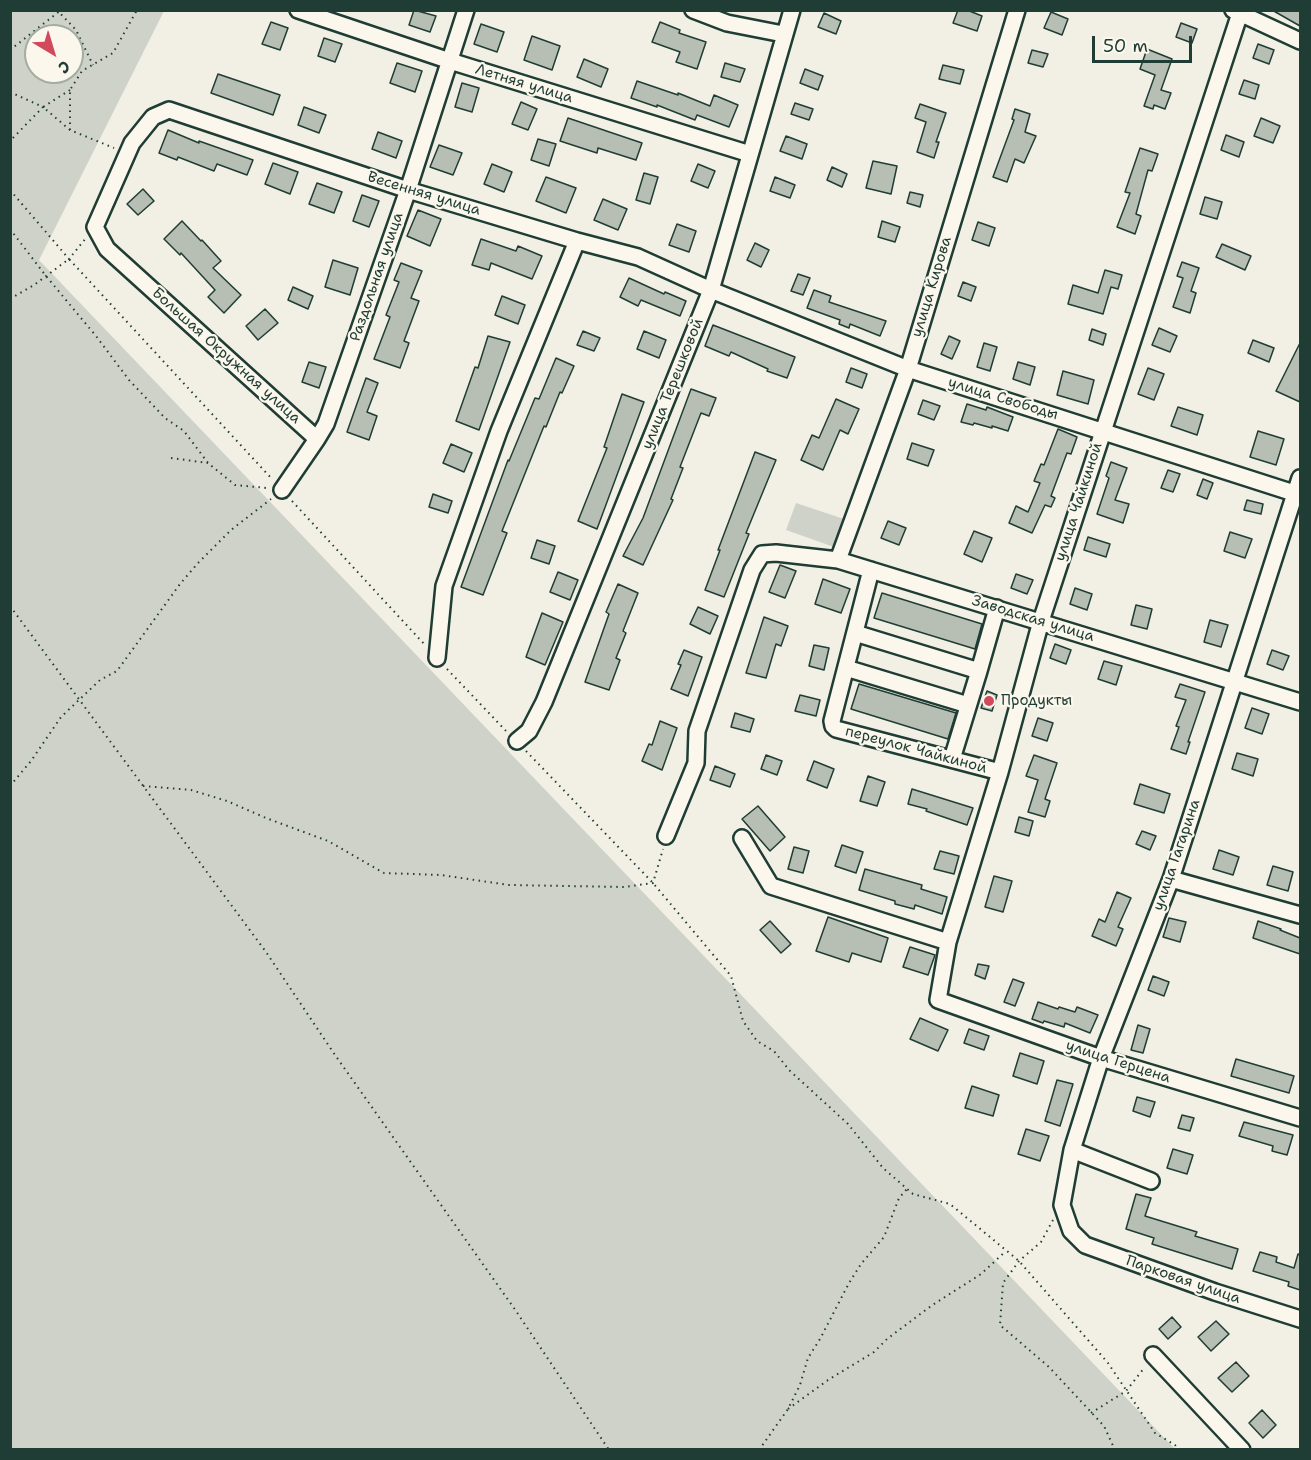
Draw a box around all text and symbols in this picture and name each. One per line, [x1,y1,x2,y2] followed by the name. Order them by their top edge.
[24,24,84,84] north arrow
[1095,24,1196,62] scale bar
[1103,34,1148,58] text: 50 m
[54,56,75,78] text: С
[473,61,575,107] street label: Летняя улица
[365,168,483,220] street label: Весенняя улица
[346,210,408,344] street label: Раздольная улица
[908,235,956,339] street label: улица Кирова
[148,284,304,428] street label: Большая Окружная улица
[638,316,708,452] street label: улица Терешковой
[946,374,1060,424] street label: улица Свободы
[1051,440,1107,564] street label: улица Чайкиной
[970,592,1096,646] street label: Заводская улица
[1001,692,1072,710] place label: Продукты
[982,694,996,708] marker: Продукты
[843,722,989,778] street label: переулок Чайкиной
[1149,797,1205,913] street label: улица Гагарина
[1063,1037,1173,1087] street label: улица Герцена
[1123,1252,1243,1308] street label: Парковая улица

